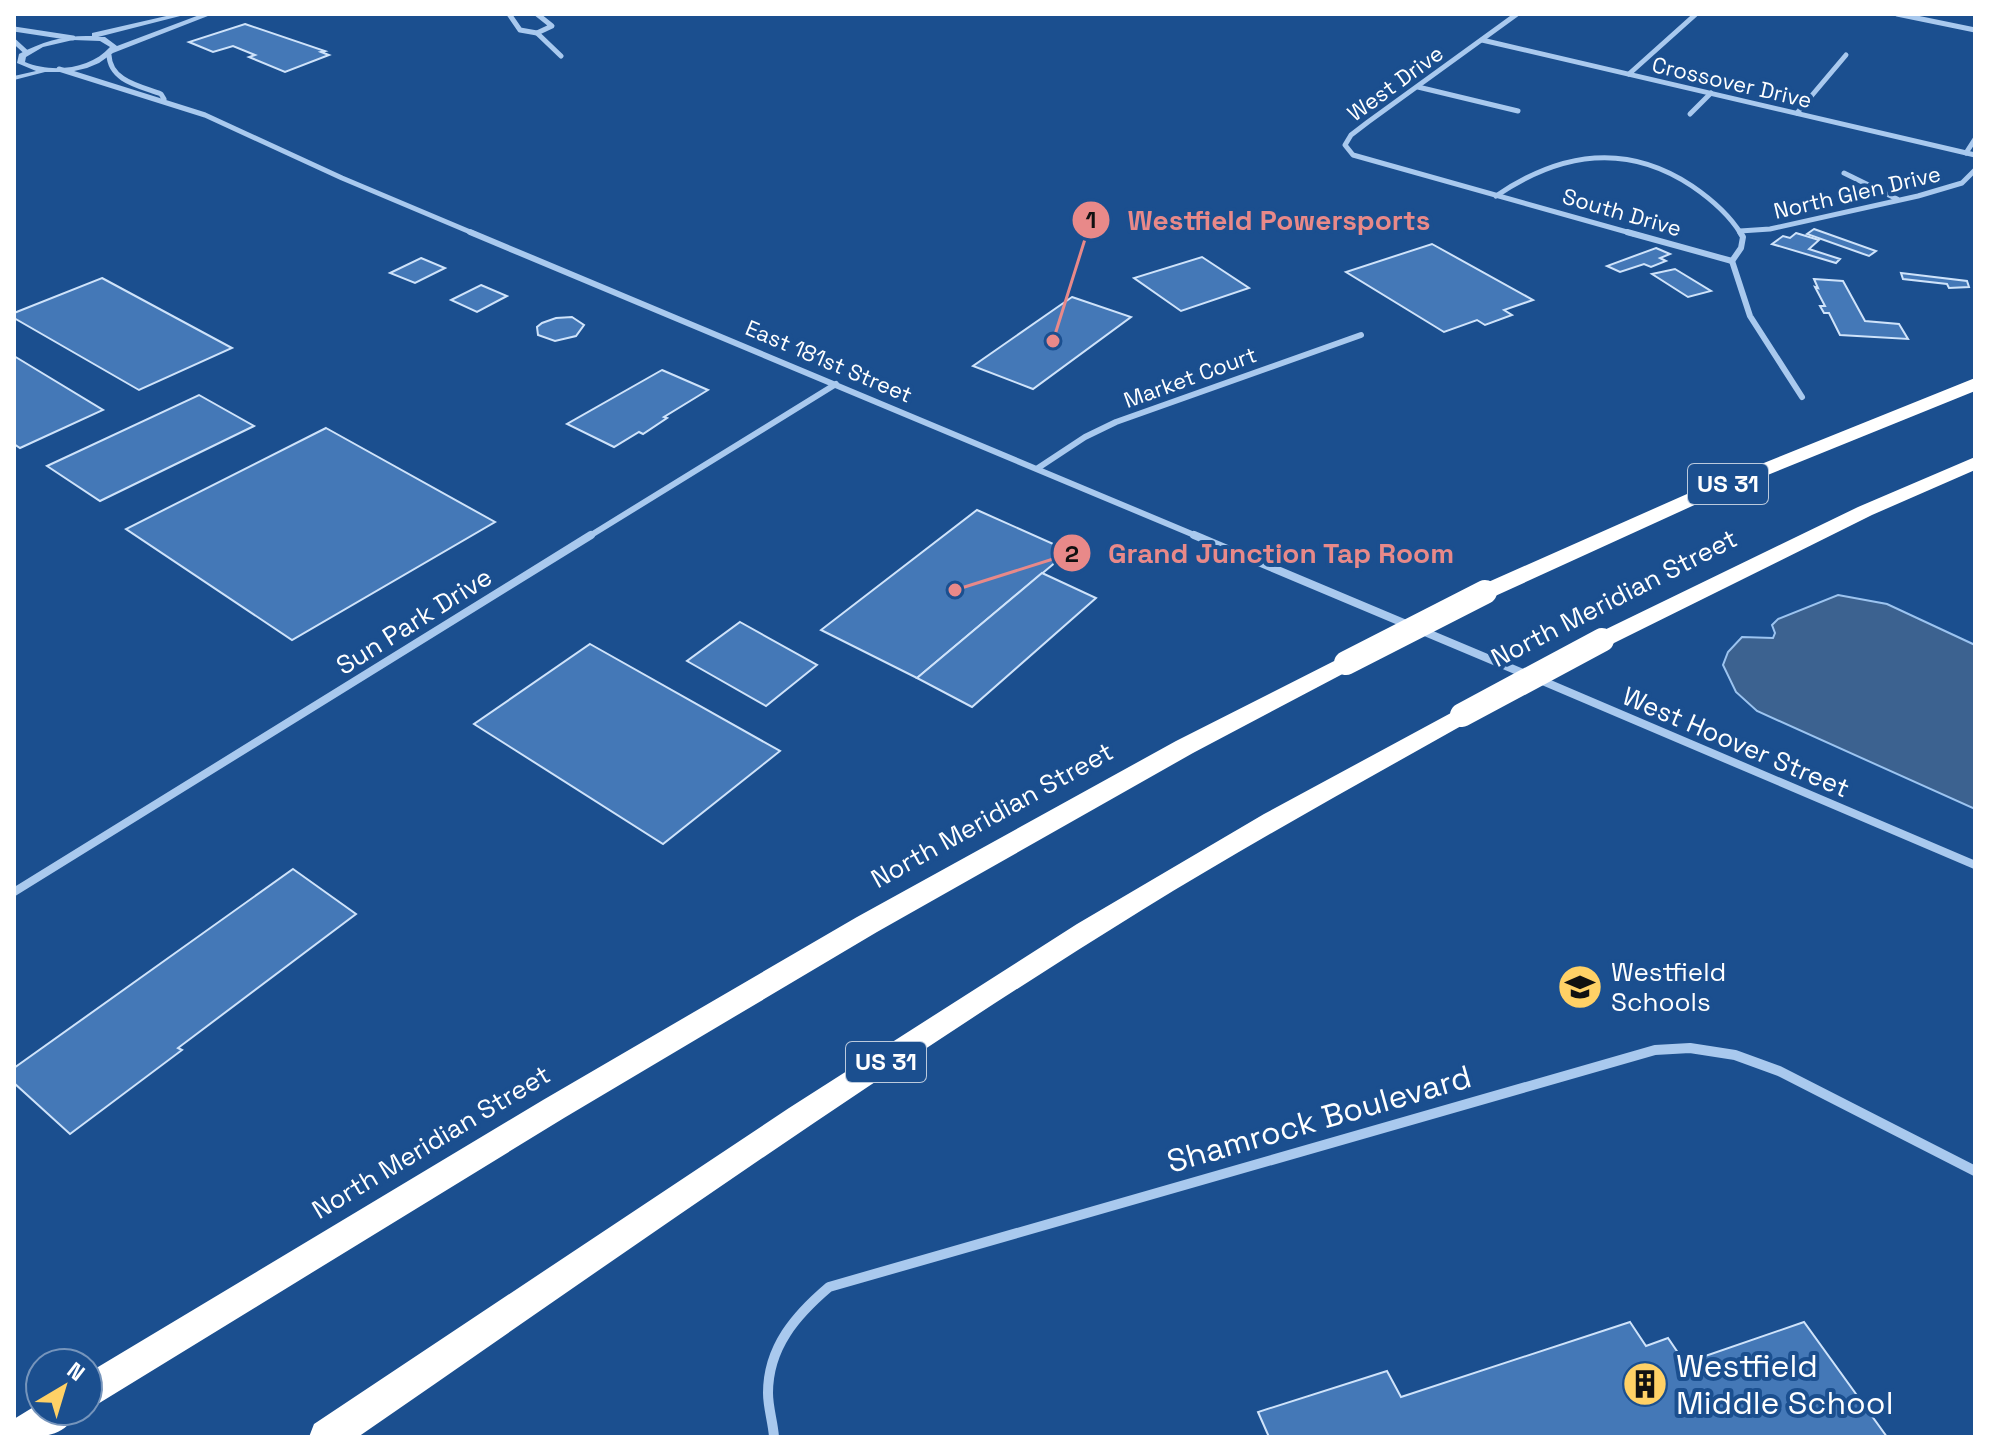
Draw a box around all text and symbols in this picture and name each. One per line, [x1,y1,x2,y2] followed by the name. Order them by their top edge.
[1342,39,1448,127] street label: West Drive
[1649,50,1815,114] street label: Crossover Drive
[1771,159,1943,225] street label: North Glen Drive
[1559,182,1685,242] street label: South Drive
[1071,194,1446,246] callout: Westfield Powersports
[1128,202,1430,238] text: Westfield Powersports
[1086,204,1096,235] text: 1
[741,313,917,409] street label: East 181st Street
[1120,340,1260,414] street label: Market Court
[1688,464,1768,504] road number: US 31
[1485,521,1743,675] street label: North Meridian Street
[1052,527,1471,579] callout: Grand Junction Tap Room
[1108,535,1454,571] text: Grand Junction Tap Room
[1065,538,1079,569] text: 2
[330,560,498,682] street label: Sun Park Drive
[1617,679,1855,805] street label: West Hoover Street
[865,734,1119,896] street label: North Meridian Street
[1611,955,1726,1019] place label: Westfield Schools
[1556,963,1604,1011] school or university icon: Westfield Schools
[846,1042,926,1082] road number: US 31
[1162,1056,1476,1182] street label: Shamrock Boulevard
[306,1057,556,1227] street label: North Meridian Street
[1676,1346,1893,1423] place label: Westfield Middle School
[24,1347,104,1427] north arrow
[62,1356,91,1387] text: N
[1621,1360,1669,1408] building icon: Westfield Middle School

